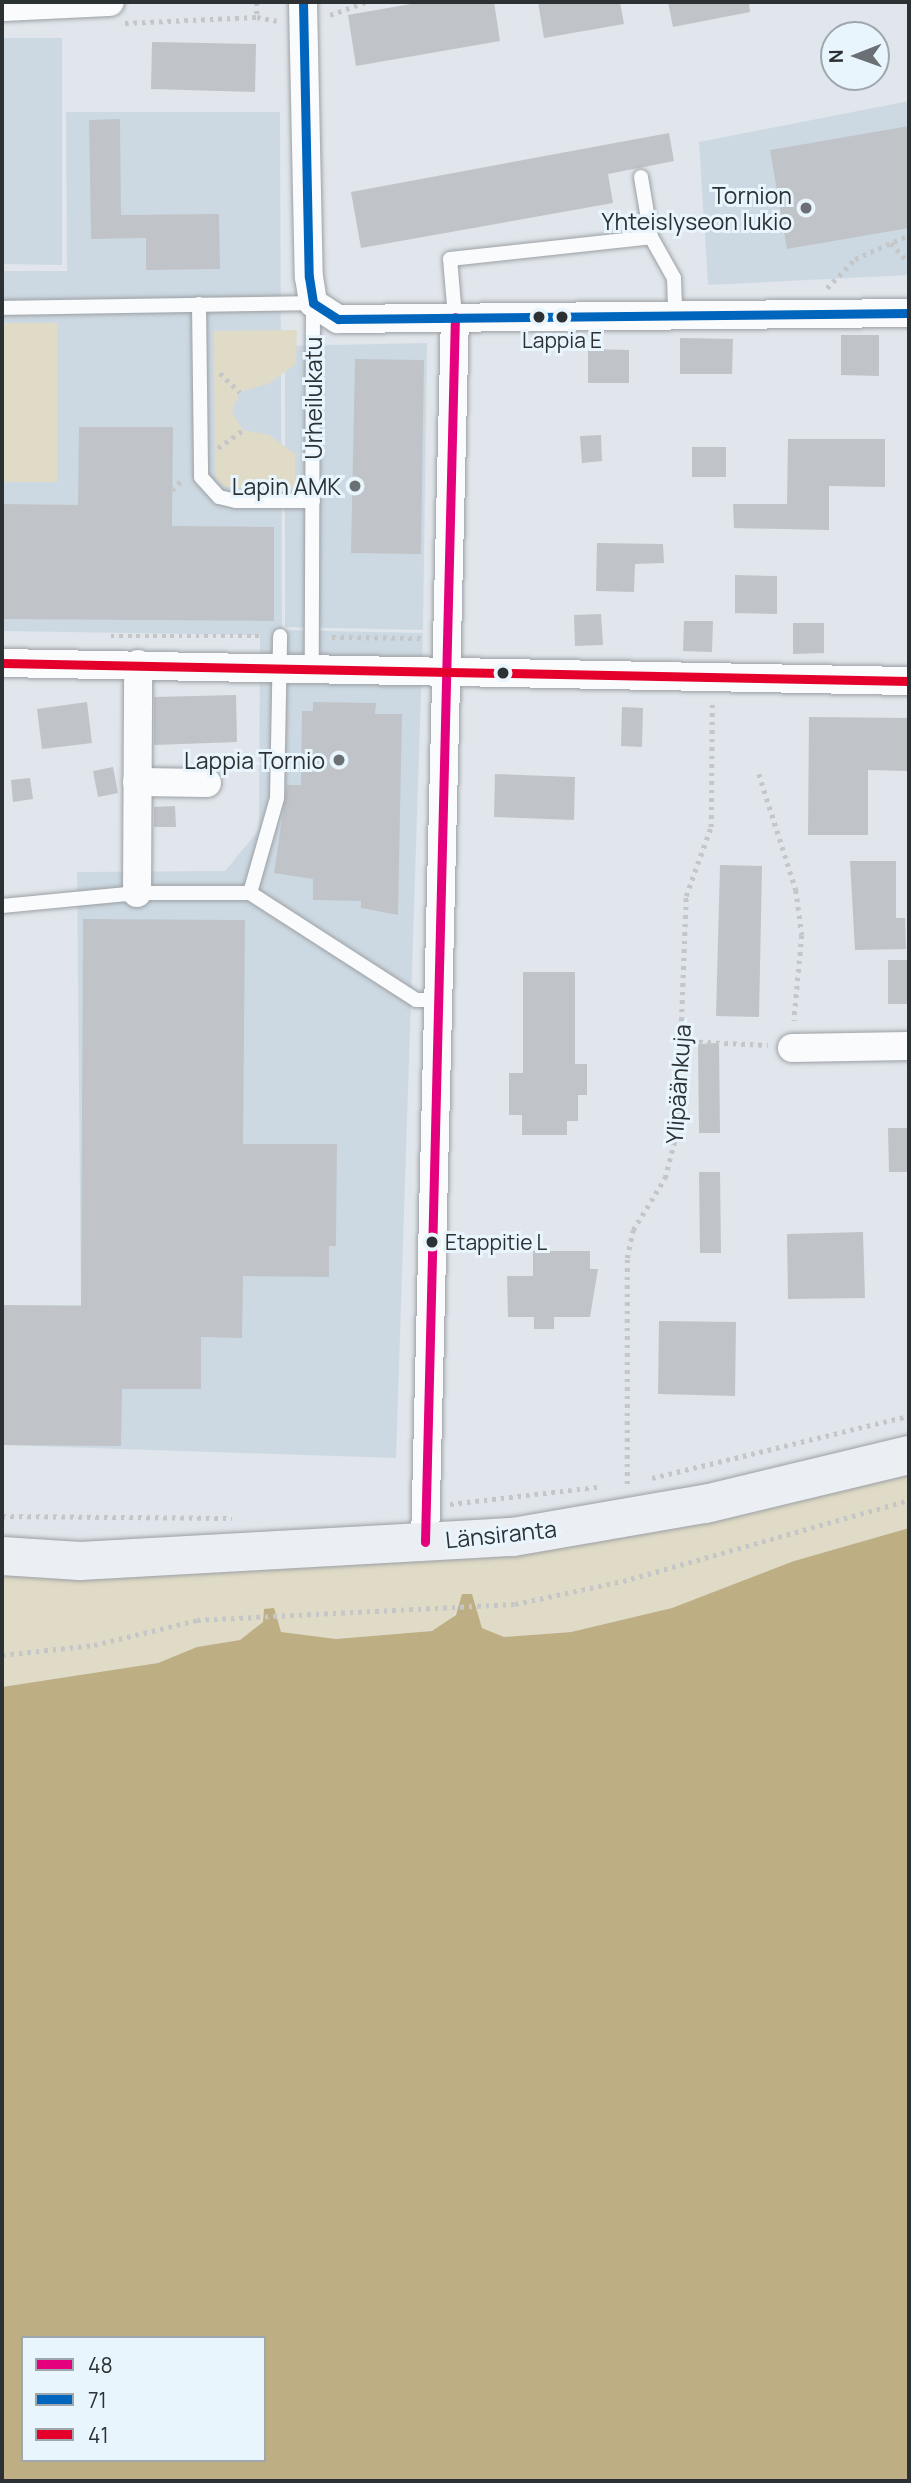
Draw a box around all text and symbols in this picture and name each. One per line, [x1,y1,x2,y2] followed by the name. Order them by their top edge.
[820,21,890,91] north arrow
[823,49,849,63] text: N
[602,181,792,235] place label: Tornion Yhteislyseon lukio
[798,200,814,216] marker: Tornion Yhteislyseon lukio
[532,310,546,324] unlabelled marker
[555,310,569,324] marker: Lappia E
[522,327,602,353] place label: Lappia E
[299,336,327,460] street label: Urheilukatu
[232,472,341,500] place label: Lapin AMK
[347,478,363,494] marker: Lapin AMK
[496,666,510,680] unlabelled marker
[184,746,325,774] place label: Lappia Tornio
[331,752,347,768] marker: Lappia Tornio
[660,1023,696,1145] street label: Ylipäänkuja
[445,1229,547,1255] place label: Etappitie L
[425,1235,439,1249] marker: Etappitie L
[444,1514,558,1554] street label: Länsiranta
[21,2336,266,2462] legend
[88,2351,113,2379] text: 48
[88,2386,107,2414] text: 71
[88,2421,109,2449] text: 41

